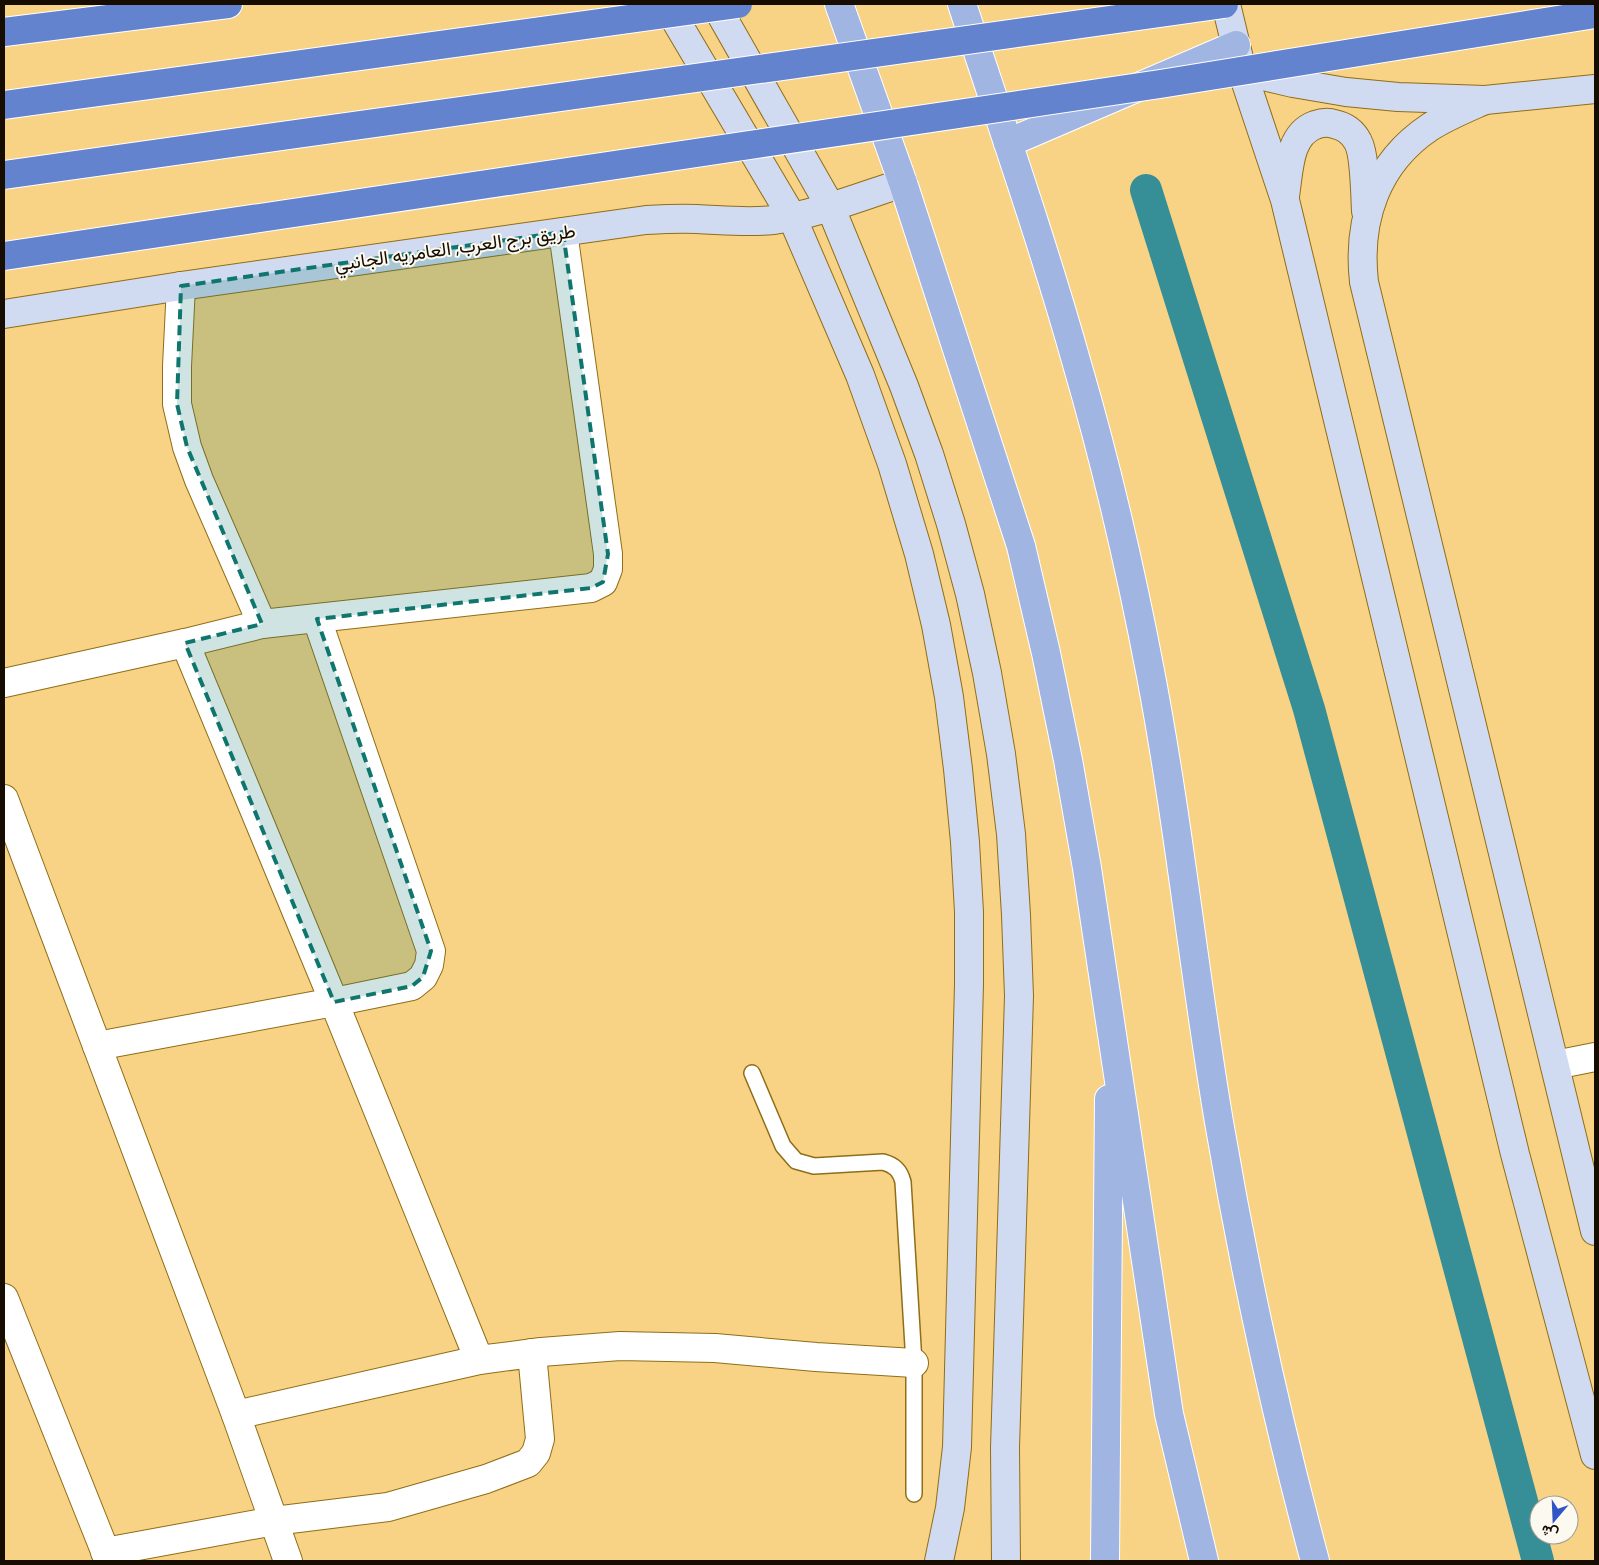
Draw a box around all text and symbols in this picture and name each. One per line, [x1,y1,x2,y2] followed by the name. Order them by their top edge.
[333,219,578,280] street label: طريق برج العرب, العامريه الجانبي
[1529,1495,1579,1545] north arrow
[1539,1521,1561,1543] text: ش

